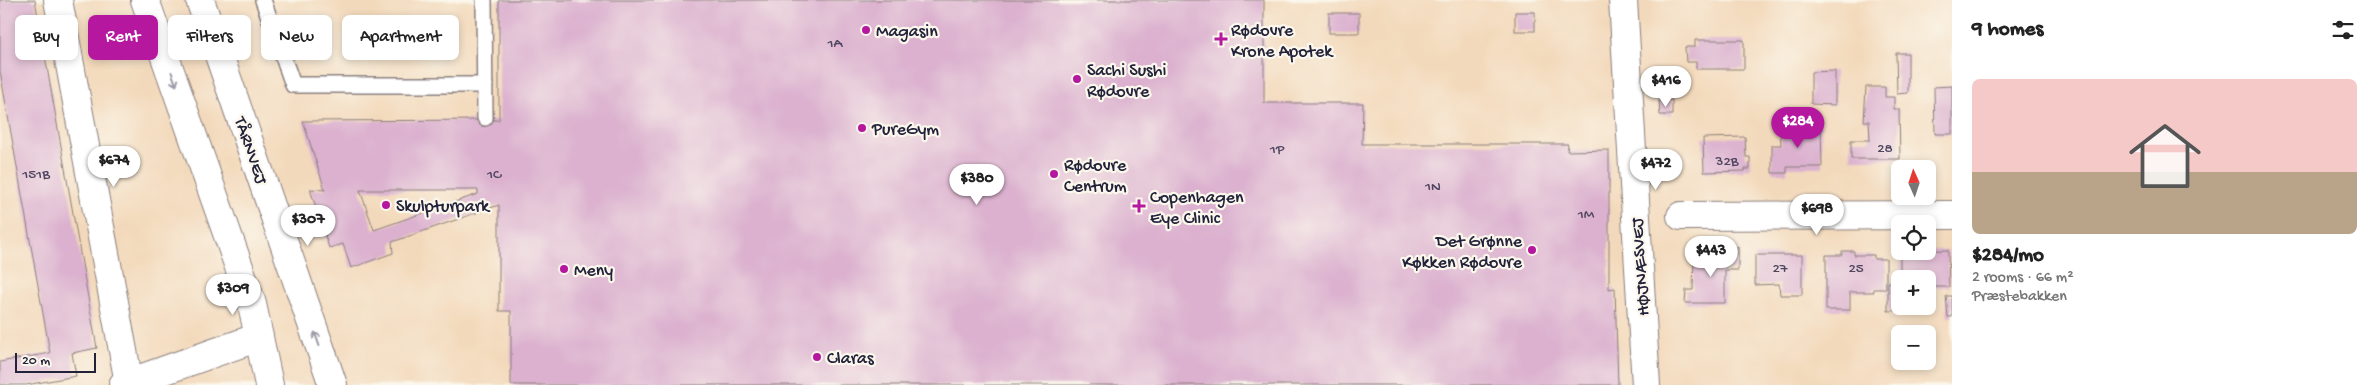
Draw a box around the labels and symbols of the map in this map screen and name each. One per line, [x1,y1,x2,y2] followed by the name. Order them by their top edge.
[1231,21,1334,63] place label: Rødovre Krone Apotek
[876,22,938,43] place label: Magasin
[860,24,872,36] marker: Magasin
[1215,33,1227,45] marker: Rødovre Krone Apotek
[827,35,844,53] house number: 1A
[1087,61,1166,103] place label: Sachi Sushi Rødovre
[1636,66,1696,108] pin: $416
[170,70,179,86] one-way arrow
[1071,73,1083,85] marker: Sachi Sushi Rødovre
[1768,106,1828,149] pin: $284
[228,113,273,188] street label: TÅRNVEJ
[871,120,939,141] place label: PureGym
[856,122,868,134] marker: PureGym
[1877,140,1893,158] house number: 28
[1269,141,1285,159] house number: 1P
[84,146,144,188] pin: $674
[1626,148,1686,191] pin: $472
[1715,153,1739,171] house number: 32B
[1064,156,1127,198] place label: Rødovre Centrum
[1891,160,1936,205] north arrow
[947,164,1007,206] pin: $380
[21,166,50,184] house number: 151B
[486,166,502,184] house number: 1C
[1048,168,1060,180] marker: Rødovre Centrum
[1424,178,1441,196] house number: 1N
[1150,188,1244,230] place label: Copenhagen Eye Clinic
[1787,194,1847,236] pin: $698
[396,197,491,218] place label: Skulpturpark
[380,199,392,211] marker: Skulpturpark
[1132,199,1146,213] marker: Copenhagen Eye Clinic
[278,204,338,247] pin: $307
[1577,206,1595,224] house number: 1M
[1628,216,1655,316] street label: HØJNÆSVEJ
[1402,232,1523,274] place label: Det Grønne Køkken Rødovre
[1681,236,1741,278] pin: $443
[1526,244,1538,256] marker: Det Grønne Køkken Rødovre
[1772,260,1789,278] house number: 27
[1848,260,1864,278] house number: 25
[574,261,613,282] place label: Meny
[558,263,570,275] marker: Meny
[203,274,263,316] pin: $309
[312,332,321,347] one-way arrow
[827,349,875,370] place label: Claras
[15,350,96,373] scale bar
[811,351,823,363] marker: Claras

